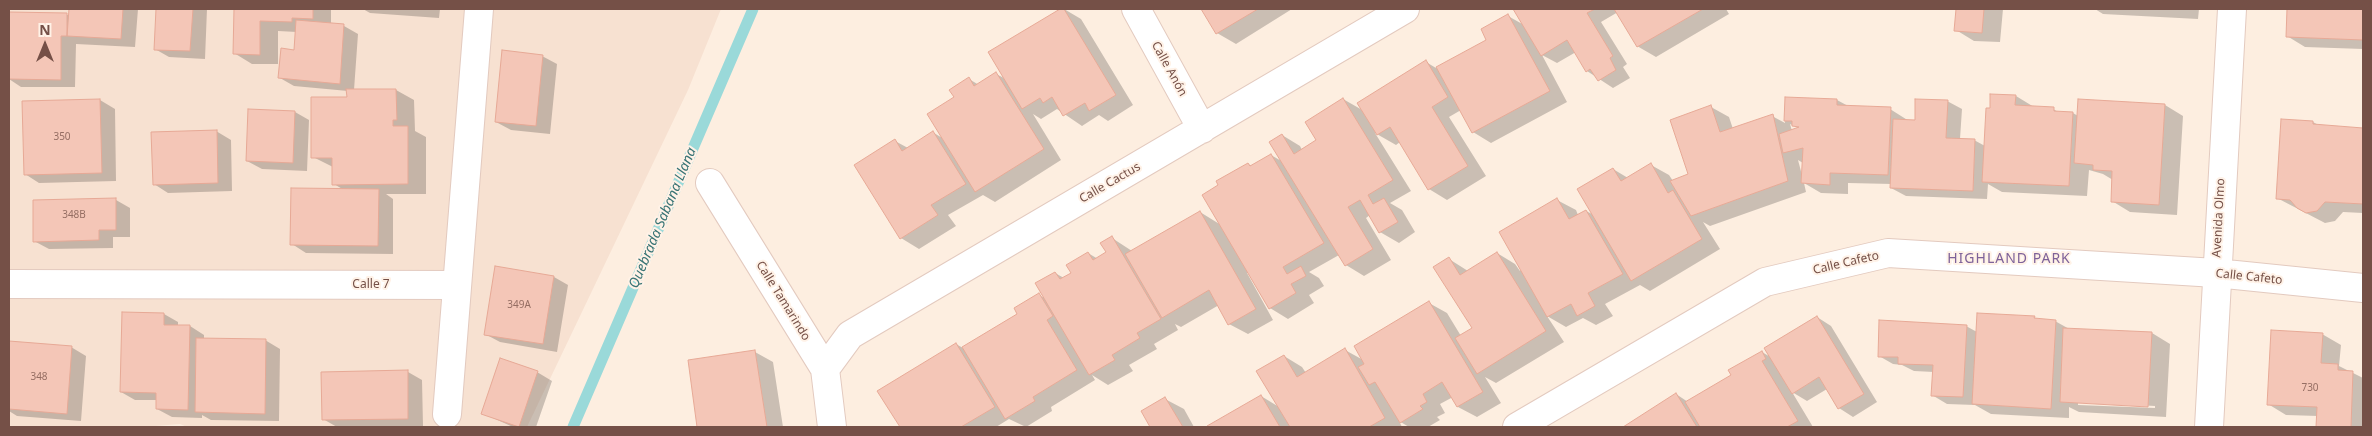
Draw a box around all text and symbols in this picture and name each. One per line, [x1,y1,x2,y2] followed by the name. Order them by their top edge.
[20,20,70,70] north arrow
[39,20,51,39] text: N
[1148,39,1190,99] street label: Calle Anón
[53,131,71,143] house number: 350
[626,145,700,291] water label: Quebrada Sabana Llana
[1077,160,1143,206] street label: Calle Cactus
[2210,178,2228,258] street label: Avenida Olmo
[62,209,86,221] house number: 348B
[1812,248,1880,278] street label: Calle Cafeto
[1946,251,2072,267] district label: HIGHLAND PARK
[753,259,813,343] street label: Calle Tamarindo
[2215,266,2283,288] street label: Calle Cafeto
[352,278,390,292] street label: Calle 7
[507,299,531,311] house number: 349A
[30,371,48,383] house number: 348
[2301,382,2319,394] house number: 730

